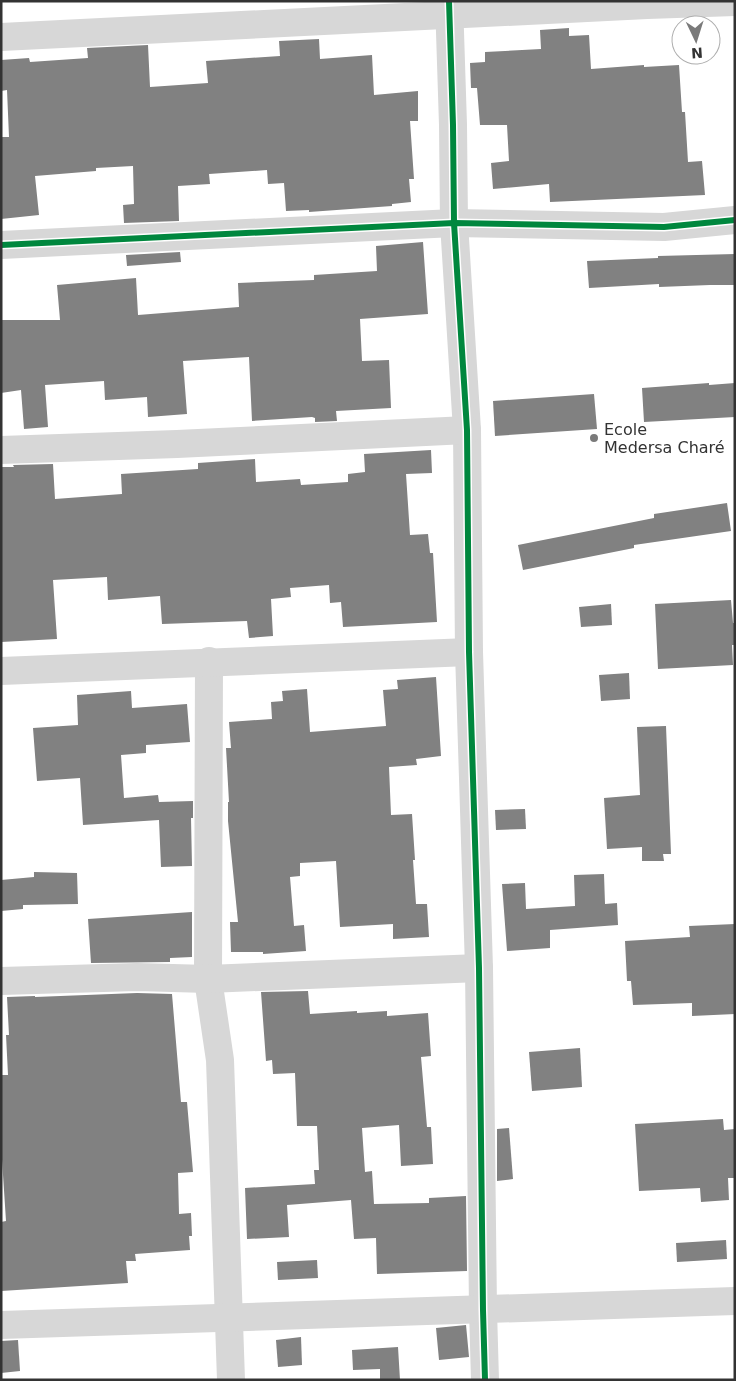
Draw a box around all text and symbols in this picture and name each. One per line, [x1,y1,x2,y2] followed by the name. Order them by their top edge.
[671,15,721,65] north arrow
[691,45,703,61] text: N
[604,420,725,457] place label: Ecole Medersa Charé
[588,432,600,444] marker: Ecole Medersa Charé

